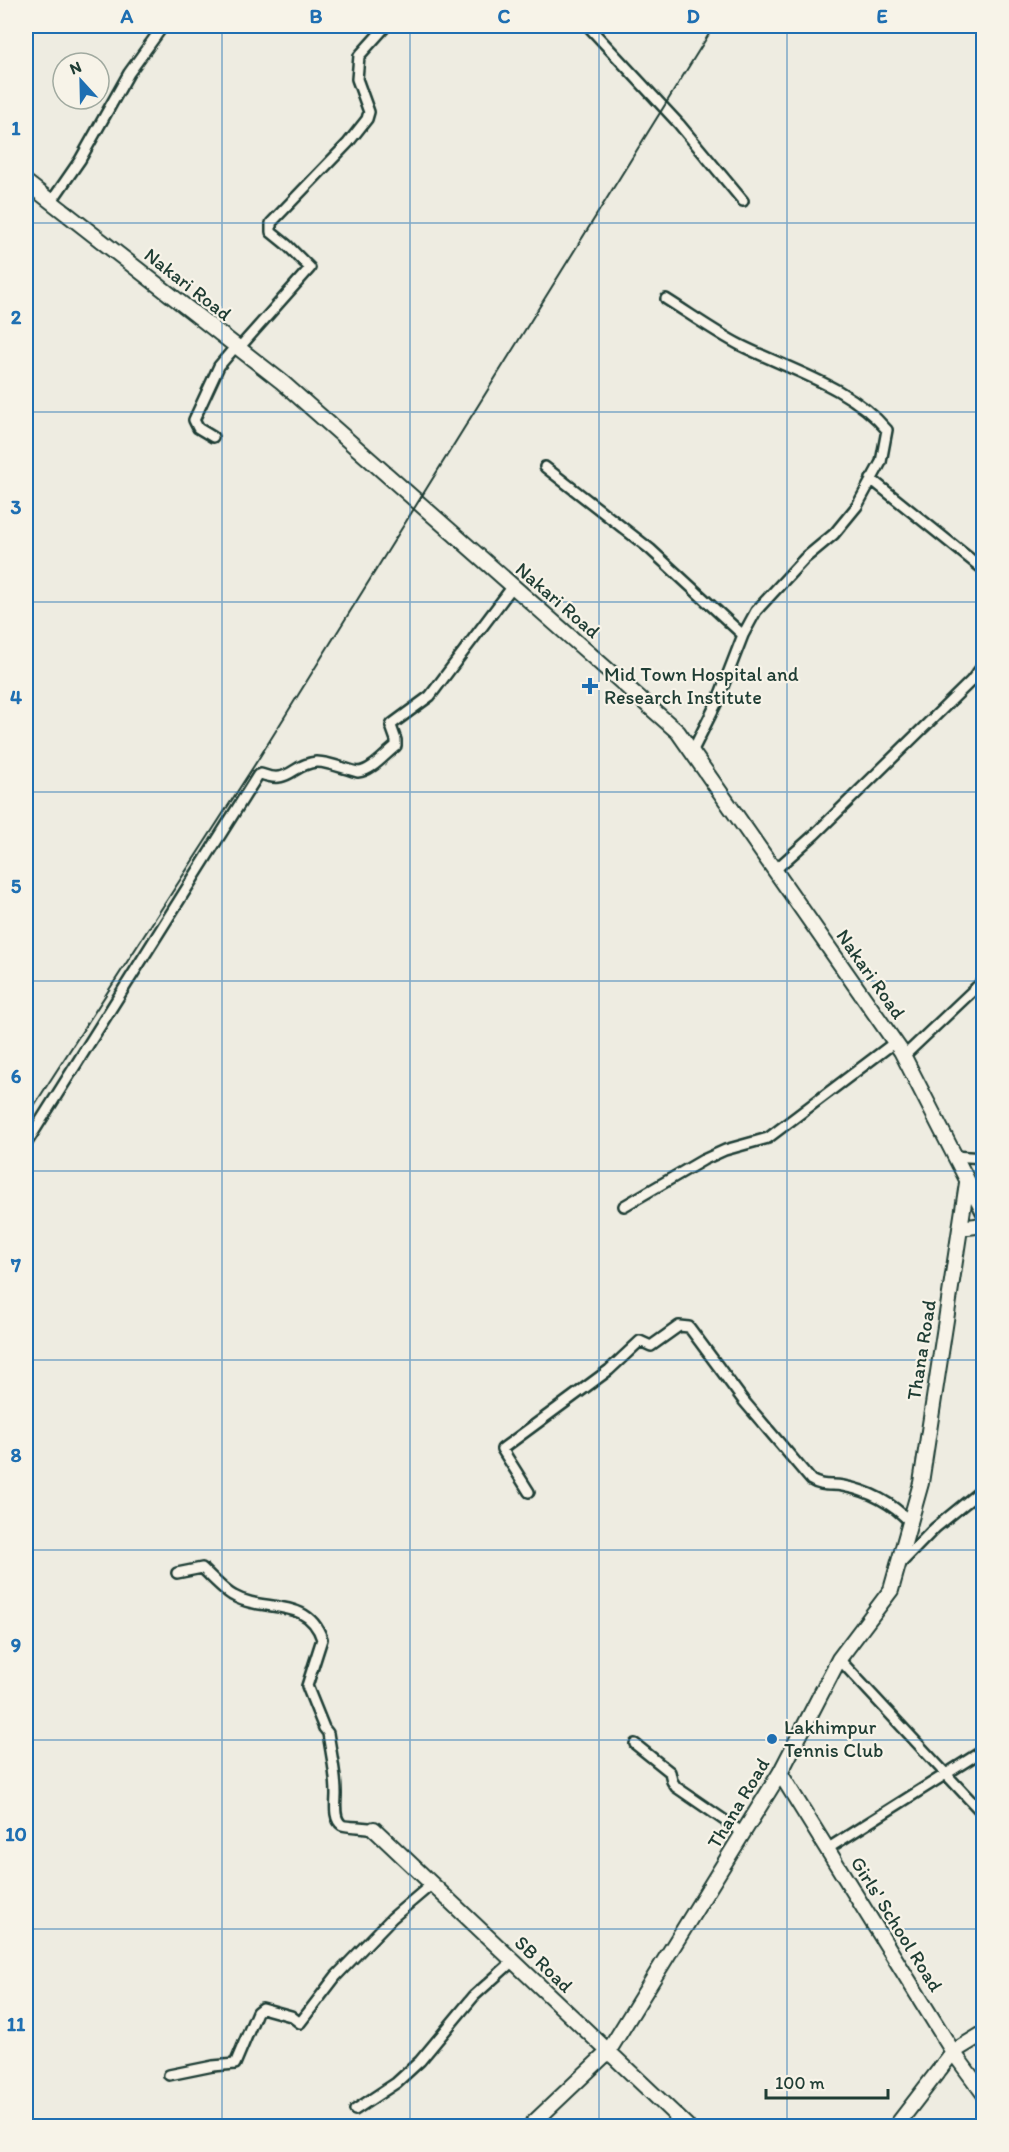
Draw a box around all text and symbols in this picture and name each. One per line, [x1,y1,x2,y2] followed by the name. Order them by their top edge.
[120,4,134,28] text: A
[310,4,323,28] text: B
[498,4,511,28] text: C
[686,4,700,28] text: D
[876,4,888,28] text: E
[51,51,111,111] north arrow
[67,57,84,78] text: N
[11,116,21,140] text: 1
[140,242,237,326] street label: Nakari Road
[11,305,22,329] text: 2
[11,495,22,519] text: 3
[511,557,605,643] street label: Nakari Road
[604,662,799,709] place label: Mid Town Hospital and Research Institute
[581,677,599,695] marker: Mid Town Hospital and Research Institute
[10,685,22,709] text: 4
[11,874,22,898] text: 5
[831,924,911,1024] street label: Nakari Road
[11,1064,22,1088] text: 6
[10,1253,21,1277] text: 7
[901,1298,941,1402] street label: Thana Road
[11,1443,22,1467] text: 8
[11,1633,21,1657] text: 9
[784,1715,883,1762] place label: Lakhimpur Tennis Club
[765,1732,779,1746] marker: Lakhimpur Tennis Club
[702,1753,774,1853] street label: Thana Road
[5,1822,27,1846] text: 10
[846,1852,948,1996] street label: Girls' School Road
[510,1930,578,1998] street label: SB Road
[7,2012,26,2036] text: 11
[766,2062,888,2100] scale bar
[775,2072,825,2094] text: 100 m

